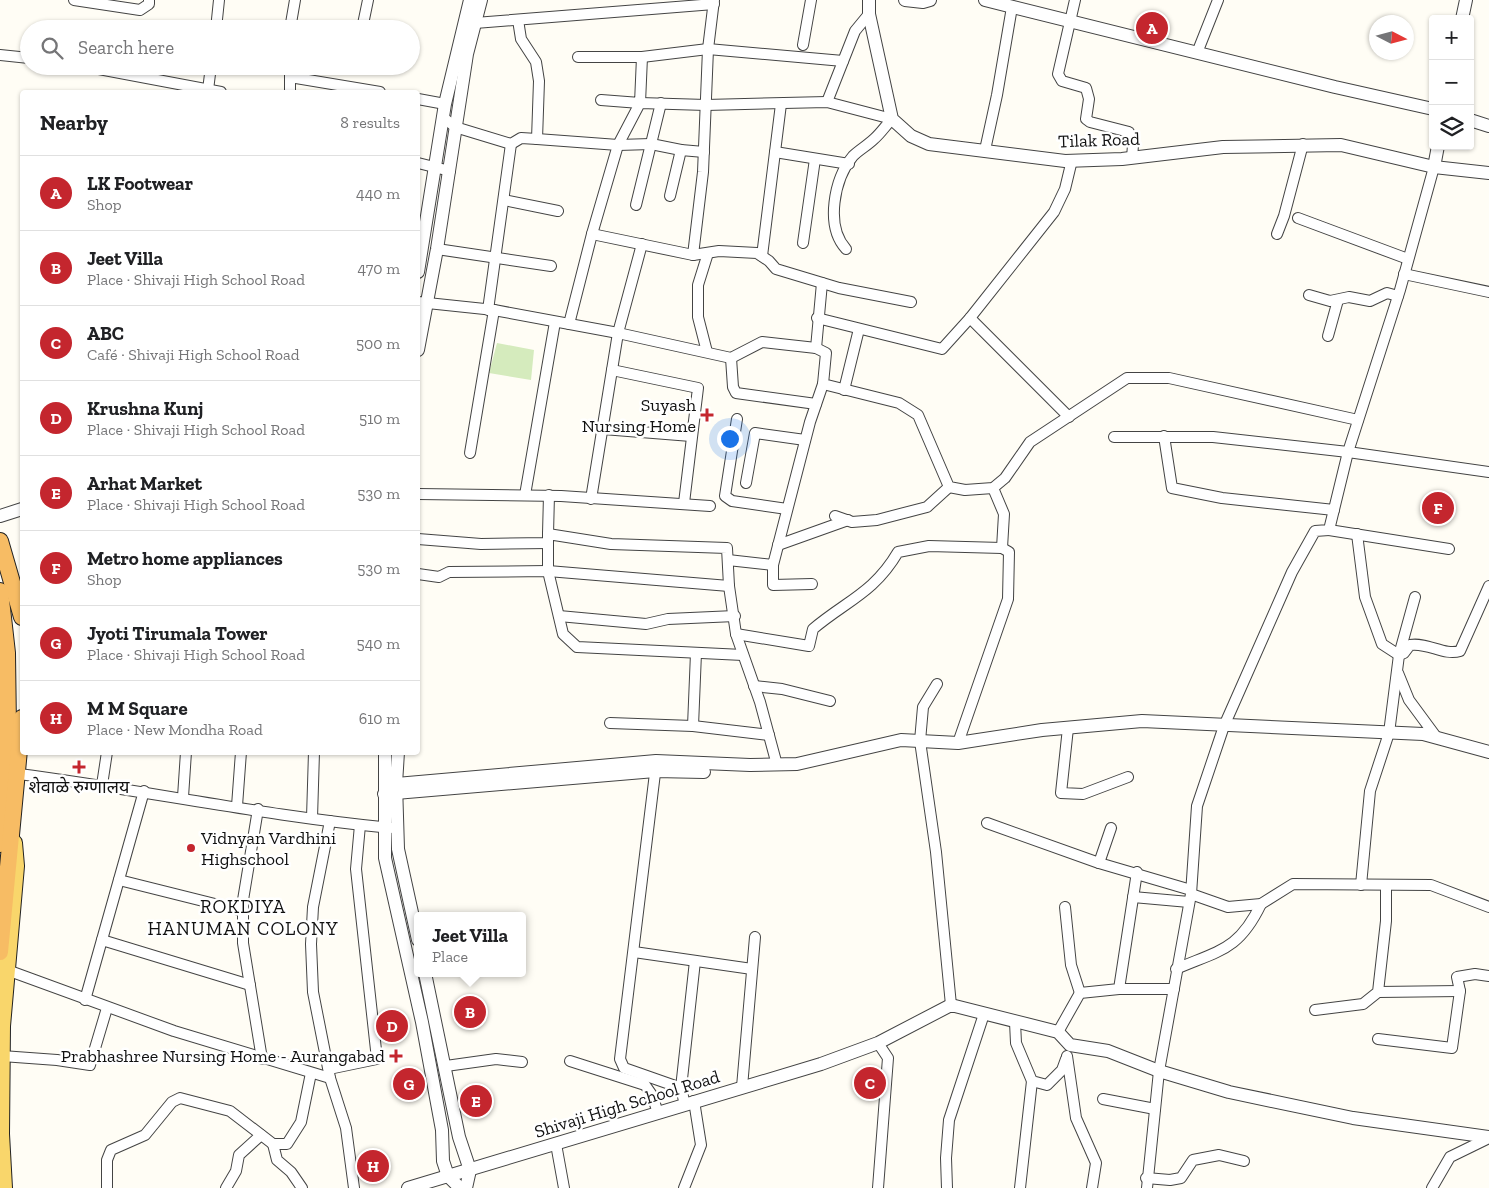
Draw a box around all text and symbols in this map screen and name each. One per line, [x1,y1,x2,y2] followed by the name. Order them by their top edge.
[1136,9,1168,47] pin: A
[1369,15,1414,60] north arrow
[1429,15,1474,150] map controls
[1429,15,1474,60] button: +
[20,20,420,75] search box
[38,34,66,62] icon: search
[78,36,174,59] text: Search here
[1429,60,1474,105] button: −
[1429,105,1474,150] button: layers
[40,110,108,135] text: Nearby
[340,113,400,132] text: 8 results
[1058,128,1140,152] street label: Tilak Road
[87,172,193,195] text: LK Footwear
[51,184,62,203] text: A
[356,184,400,203] text: 440 m
[87,195,122,214] text: Shop
[87,247,163,270] text: Jeet Villa
[51,259,61,278] text: B
[357,259,400,278] text: 470 m
[87,270,305,289] text: Place · Shivaji High School Road
[87,322,124,345] text: ABC
[51,334,61,353] text: C
[356,334,400,353] text: 500 m
[87,345,299,364] text: Café · Shivaji High School Road
[582,394,696,437] place label: Suyash Nursing Home
[87,397,203,420] text: Krushna Kunj
[700,408,714,422] marker: Suyash Nursing Home
[50,409,62,428] text: D
[359,409,400,428] text: 510 m
[87,420,305,439] text: Place · Shivaji High School Road
[717,426,743,452] your location
[87,472,202,495] text: Arhat Market
[51,484,61,503] text: E
[357,484,400,503] text: 530 m
[1422,489,1454,527] pin: F
[87,495,305,514] text: Place · Shivaji High School Road
[87,547,283,570] text: Metro home appliances
[51,559,61,578] text: F
[357,559,400,578] text: 530 m
[87,570,122,589] text: Shop
[87,622,268,645] text: Jyoti Tirumala Tower
[51,634,61,653] text: G
[357,634,400,653] text: 540 m
[87,645,305,664] text: Place · Shivaji High School Road
[87,697,188,720] text: M M Square
[50,709,62,728] text: H
[359,709,400,728] text: 610 m
[87,720,263,739] text: Place · New Mondha Road
[72,760,86,774] marker: शेवाळे रुग्णालय
[29,776,130,798] place label: शेवाळे रुग्णालय
[200,827,336,870] place label: Vidnyan Vardhini Highschool
[185,842,197,854] marker: Vidnyan Vardhini Highschool
[147,895,339,940] district label: ROKDIYA HANUMAN COLONY
[414,912,526,977] popup
[432,924,508,947] text: Jeet Villa
[432,947,468,966] text: Place
[454,993,486,1031] pin: B
[376,1007,408,1045] pin: D
[61,1045,385,1067] place label: Prabhashree Nursing Home - Aurangabad
[389,1049,403,1063] marker: Prabhashree Nursing Home - Aurangabad
[854,1064,886,1102] pin: C
[393,1065,425,1103] pin: G
[532,1065,722,1143] street label: Shivaji High School Road
[460,1082,492,1120] pin: E
[357,1147,389,1185] pin: H

